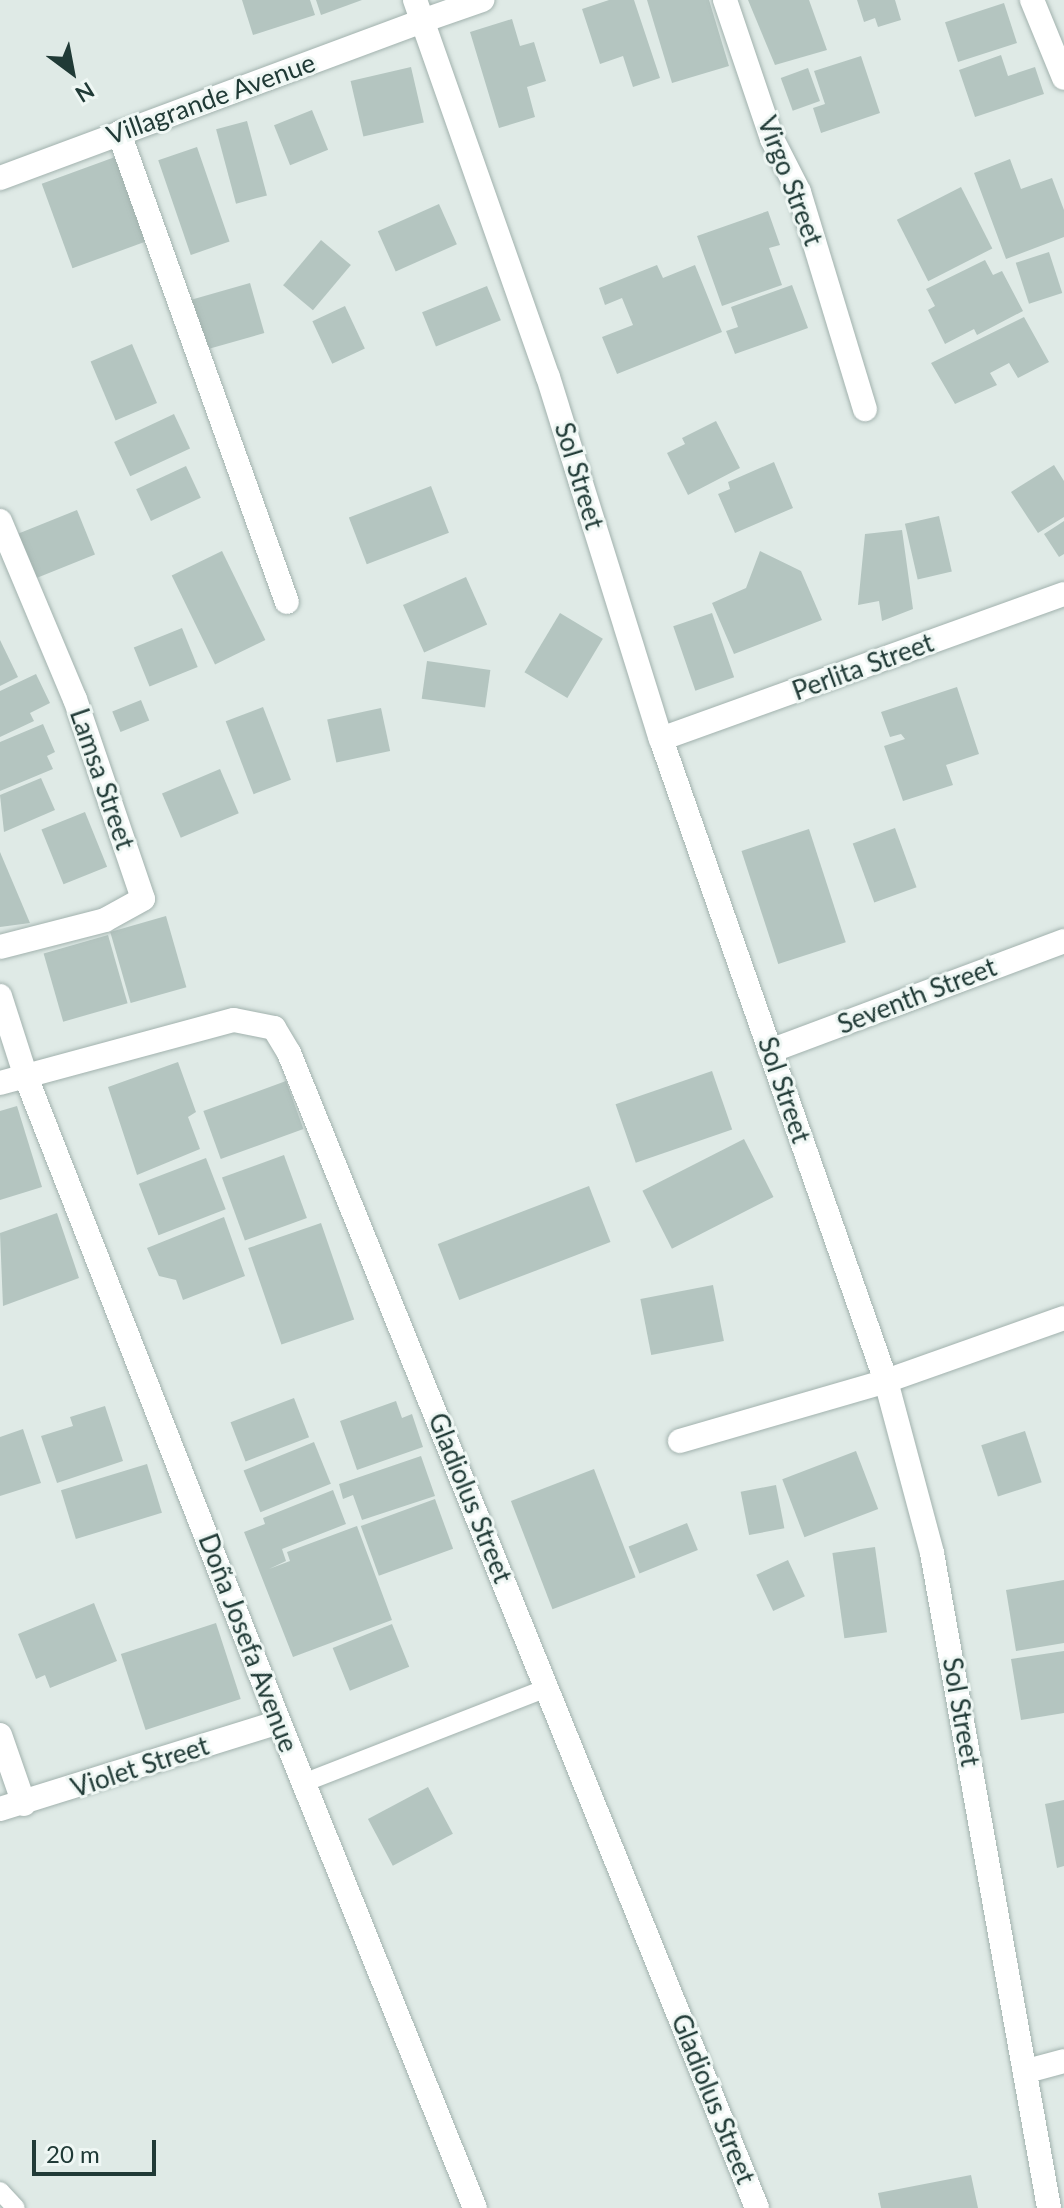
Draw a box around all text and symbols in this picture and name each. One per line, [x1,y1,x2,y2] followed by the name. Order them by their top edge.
[32,32,112,112] north arrow
[102,47,320,151] street label: Villagrande Avenue
[71,77,99,109] text: N
[751,112,829,250] street label: Virgo Street
[548,419,610,533] street label: Sol Street
[788,627,938,707] street label: Perlita Street
[63,704,141,854] street label: Lamsa Street
[833,951,1001,1041] street label: Seventh Street
[751,1033,817,1147] street label: Sol Street
[422,1408,518,1588] street label: Gladiolus Street
[192,1529,304,1757] street label: Doña Josefa Avenue
[936,1655,986,1769] street label: Sol Street
[67,1730,213,1804] street label: Violet Street
[665,2009,761,2189] street label: Gladiolus Street
[36,2124,160,2174] scale bar
[46,2139,100,2168] text: 20 m

